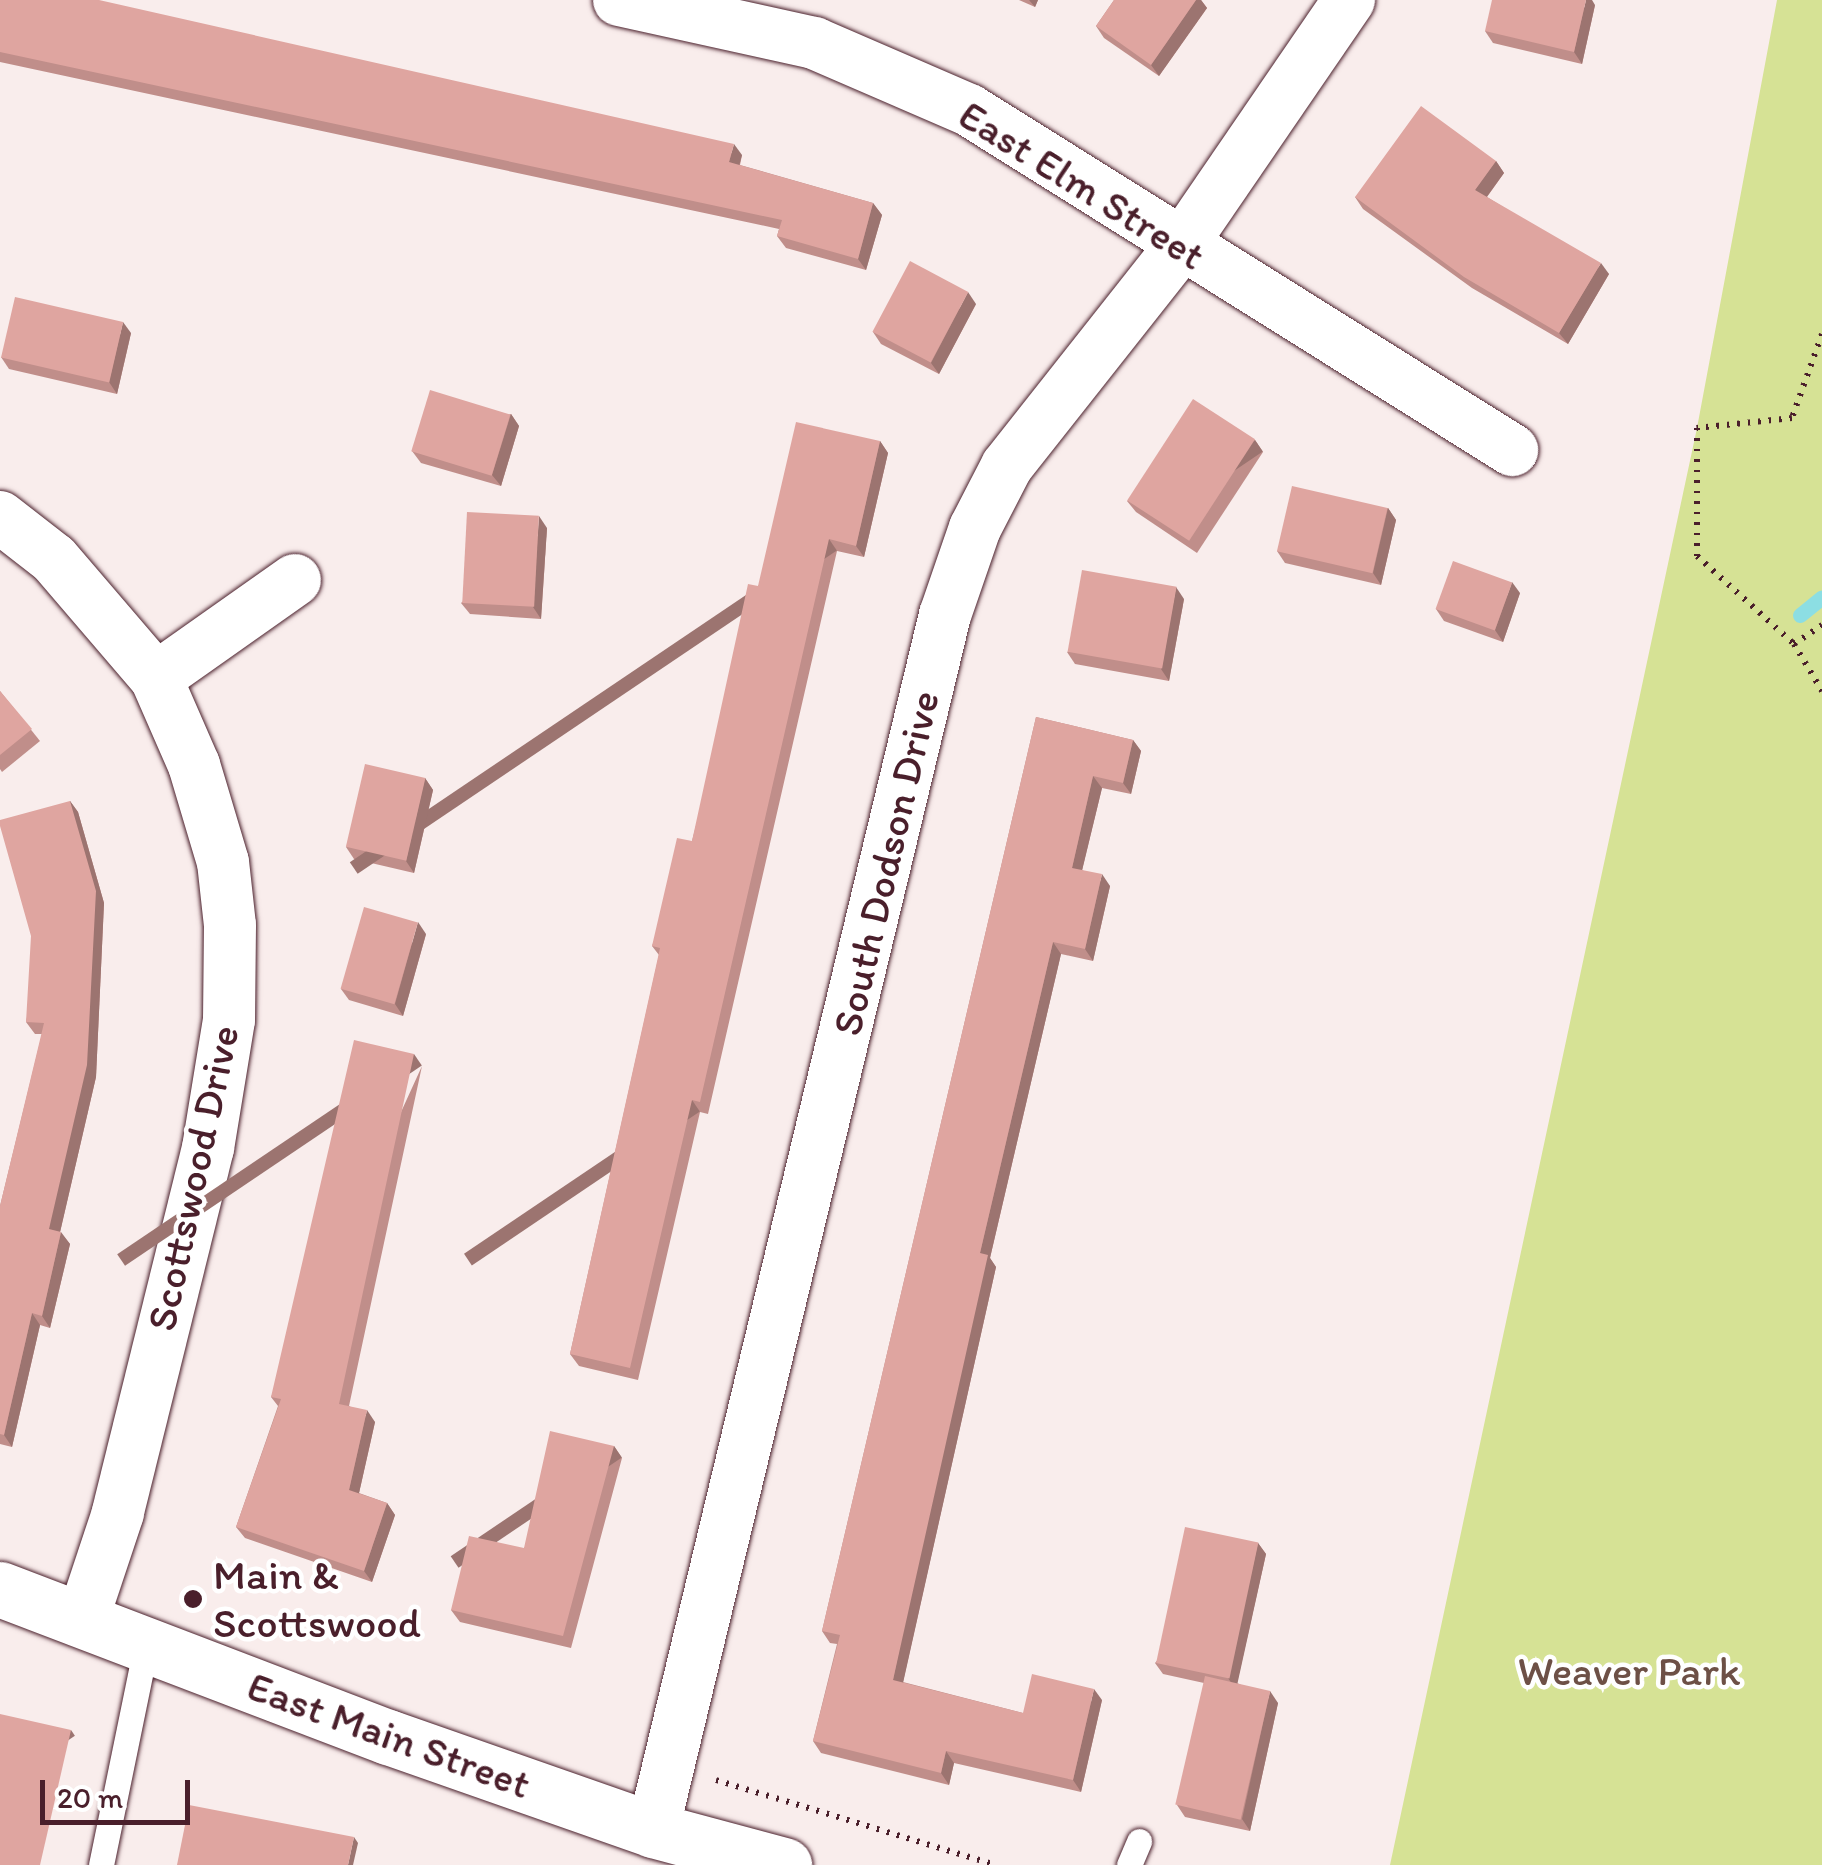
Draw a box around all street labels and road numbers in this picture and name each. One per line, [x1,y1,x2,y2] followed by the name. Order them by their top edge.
[951,90,1213,280] street label: East Elm Street
[822,684,950,1042] street label: South Dodson Drive
[136,1020,250,1336] street label: Scottswood Drive
[240,1660,538,1810] street label: East Main Street

